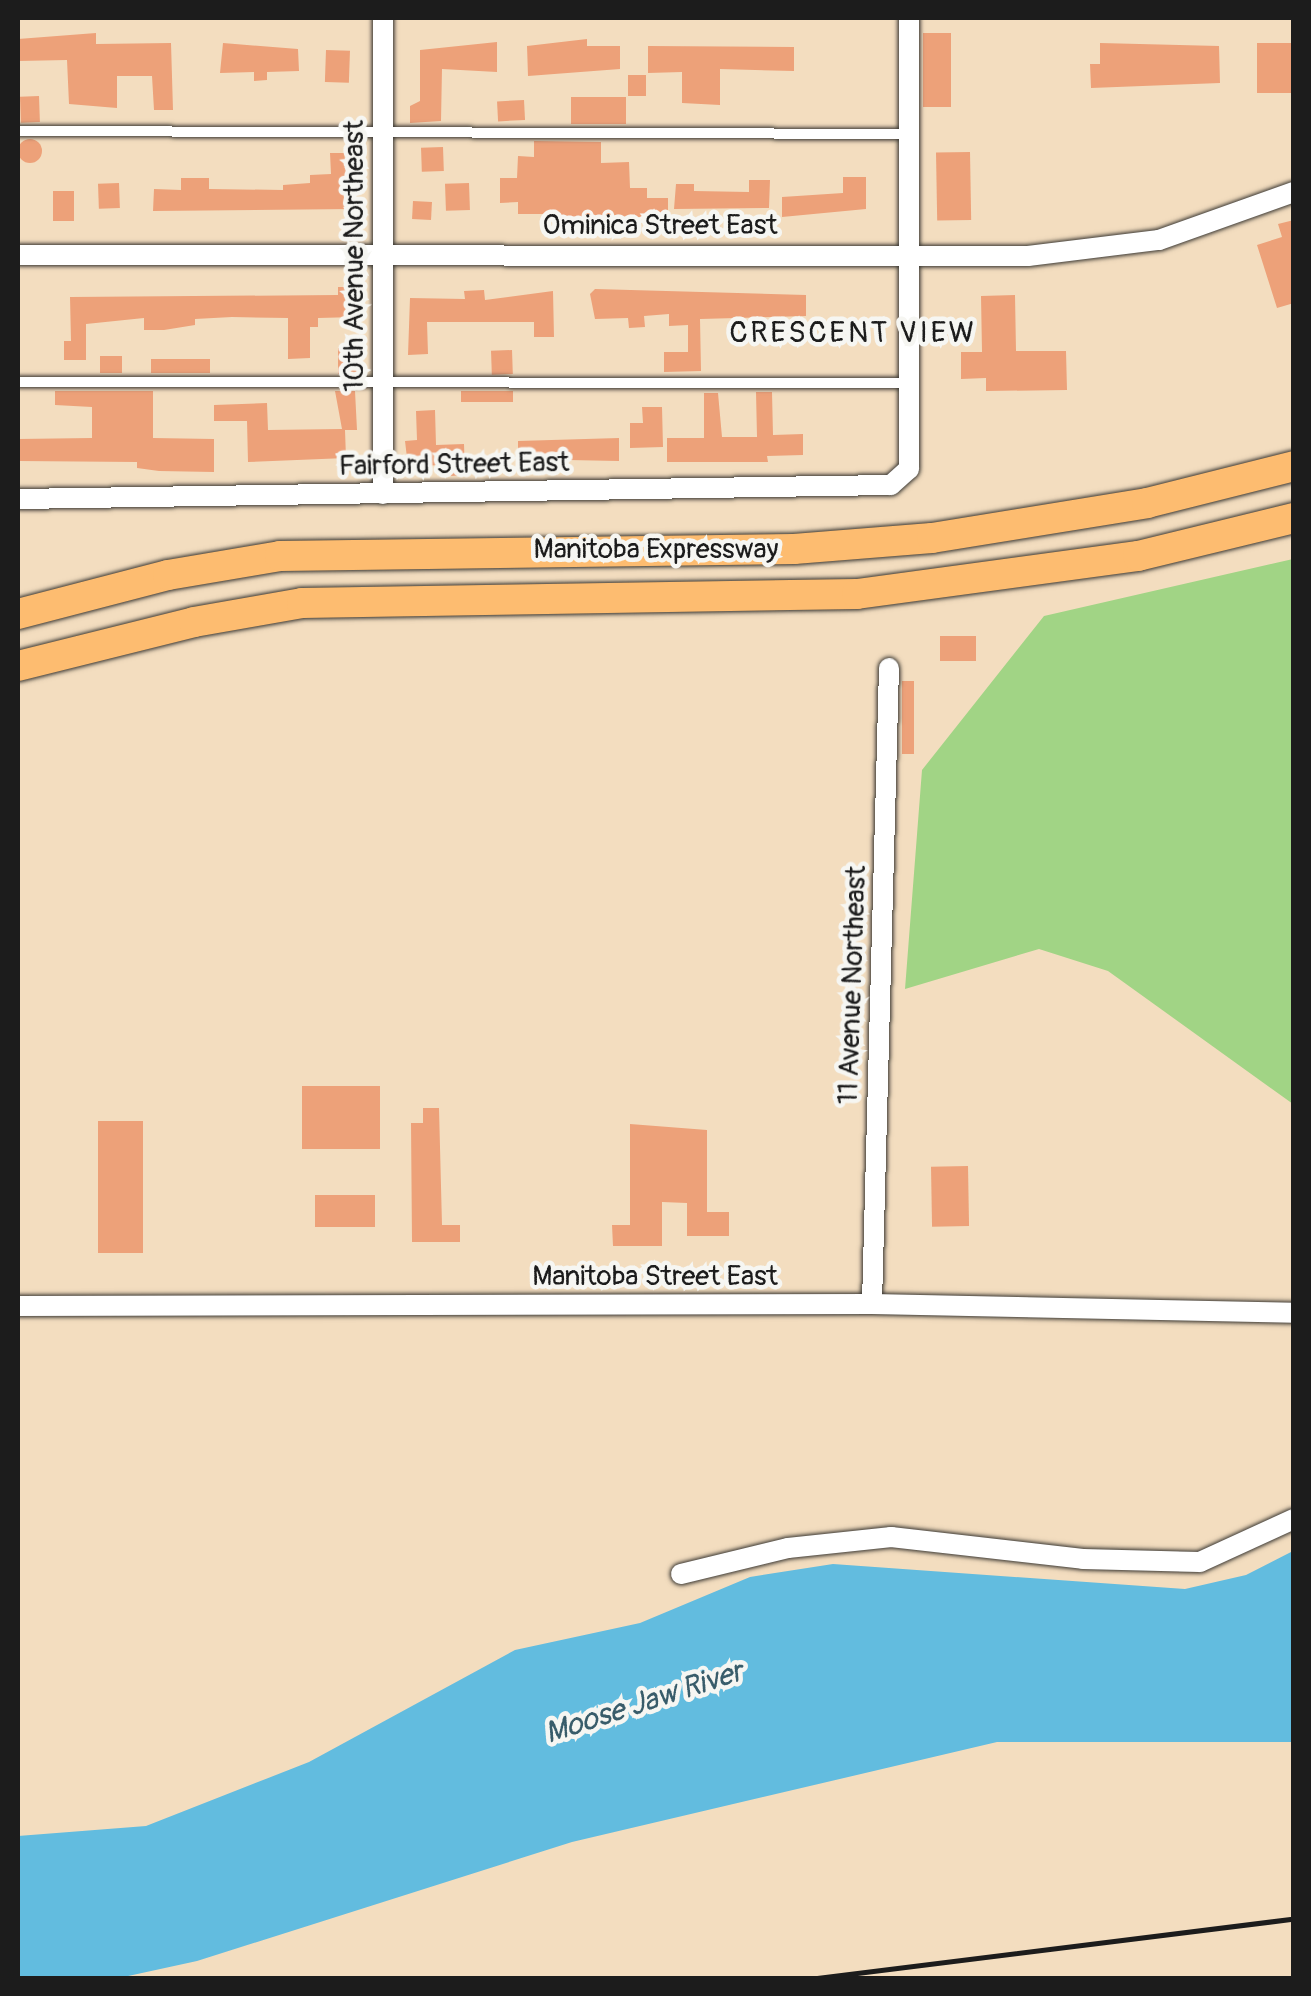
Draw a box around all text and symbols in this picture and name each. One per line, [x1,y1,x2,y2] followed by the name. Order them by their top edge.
[338,120,372,392] street label: 10th Avenue Northeast
[543,209,777,243] street label: Ominica Street East
[729,315,977,351] district label: CRESCENT VIEW
[338,446,570,484] street label: Fairford Street East
[534,533,778,567] street label: Manitoba Expressway
[832,865,874,1105] street label: 11 Avenue Northeast
[532,1260,778,1294] street label: Manitoba Street East
[540,1654,748,1752] water label: Moose Jaw River

